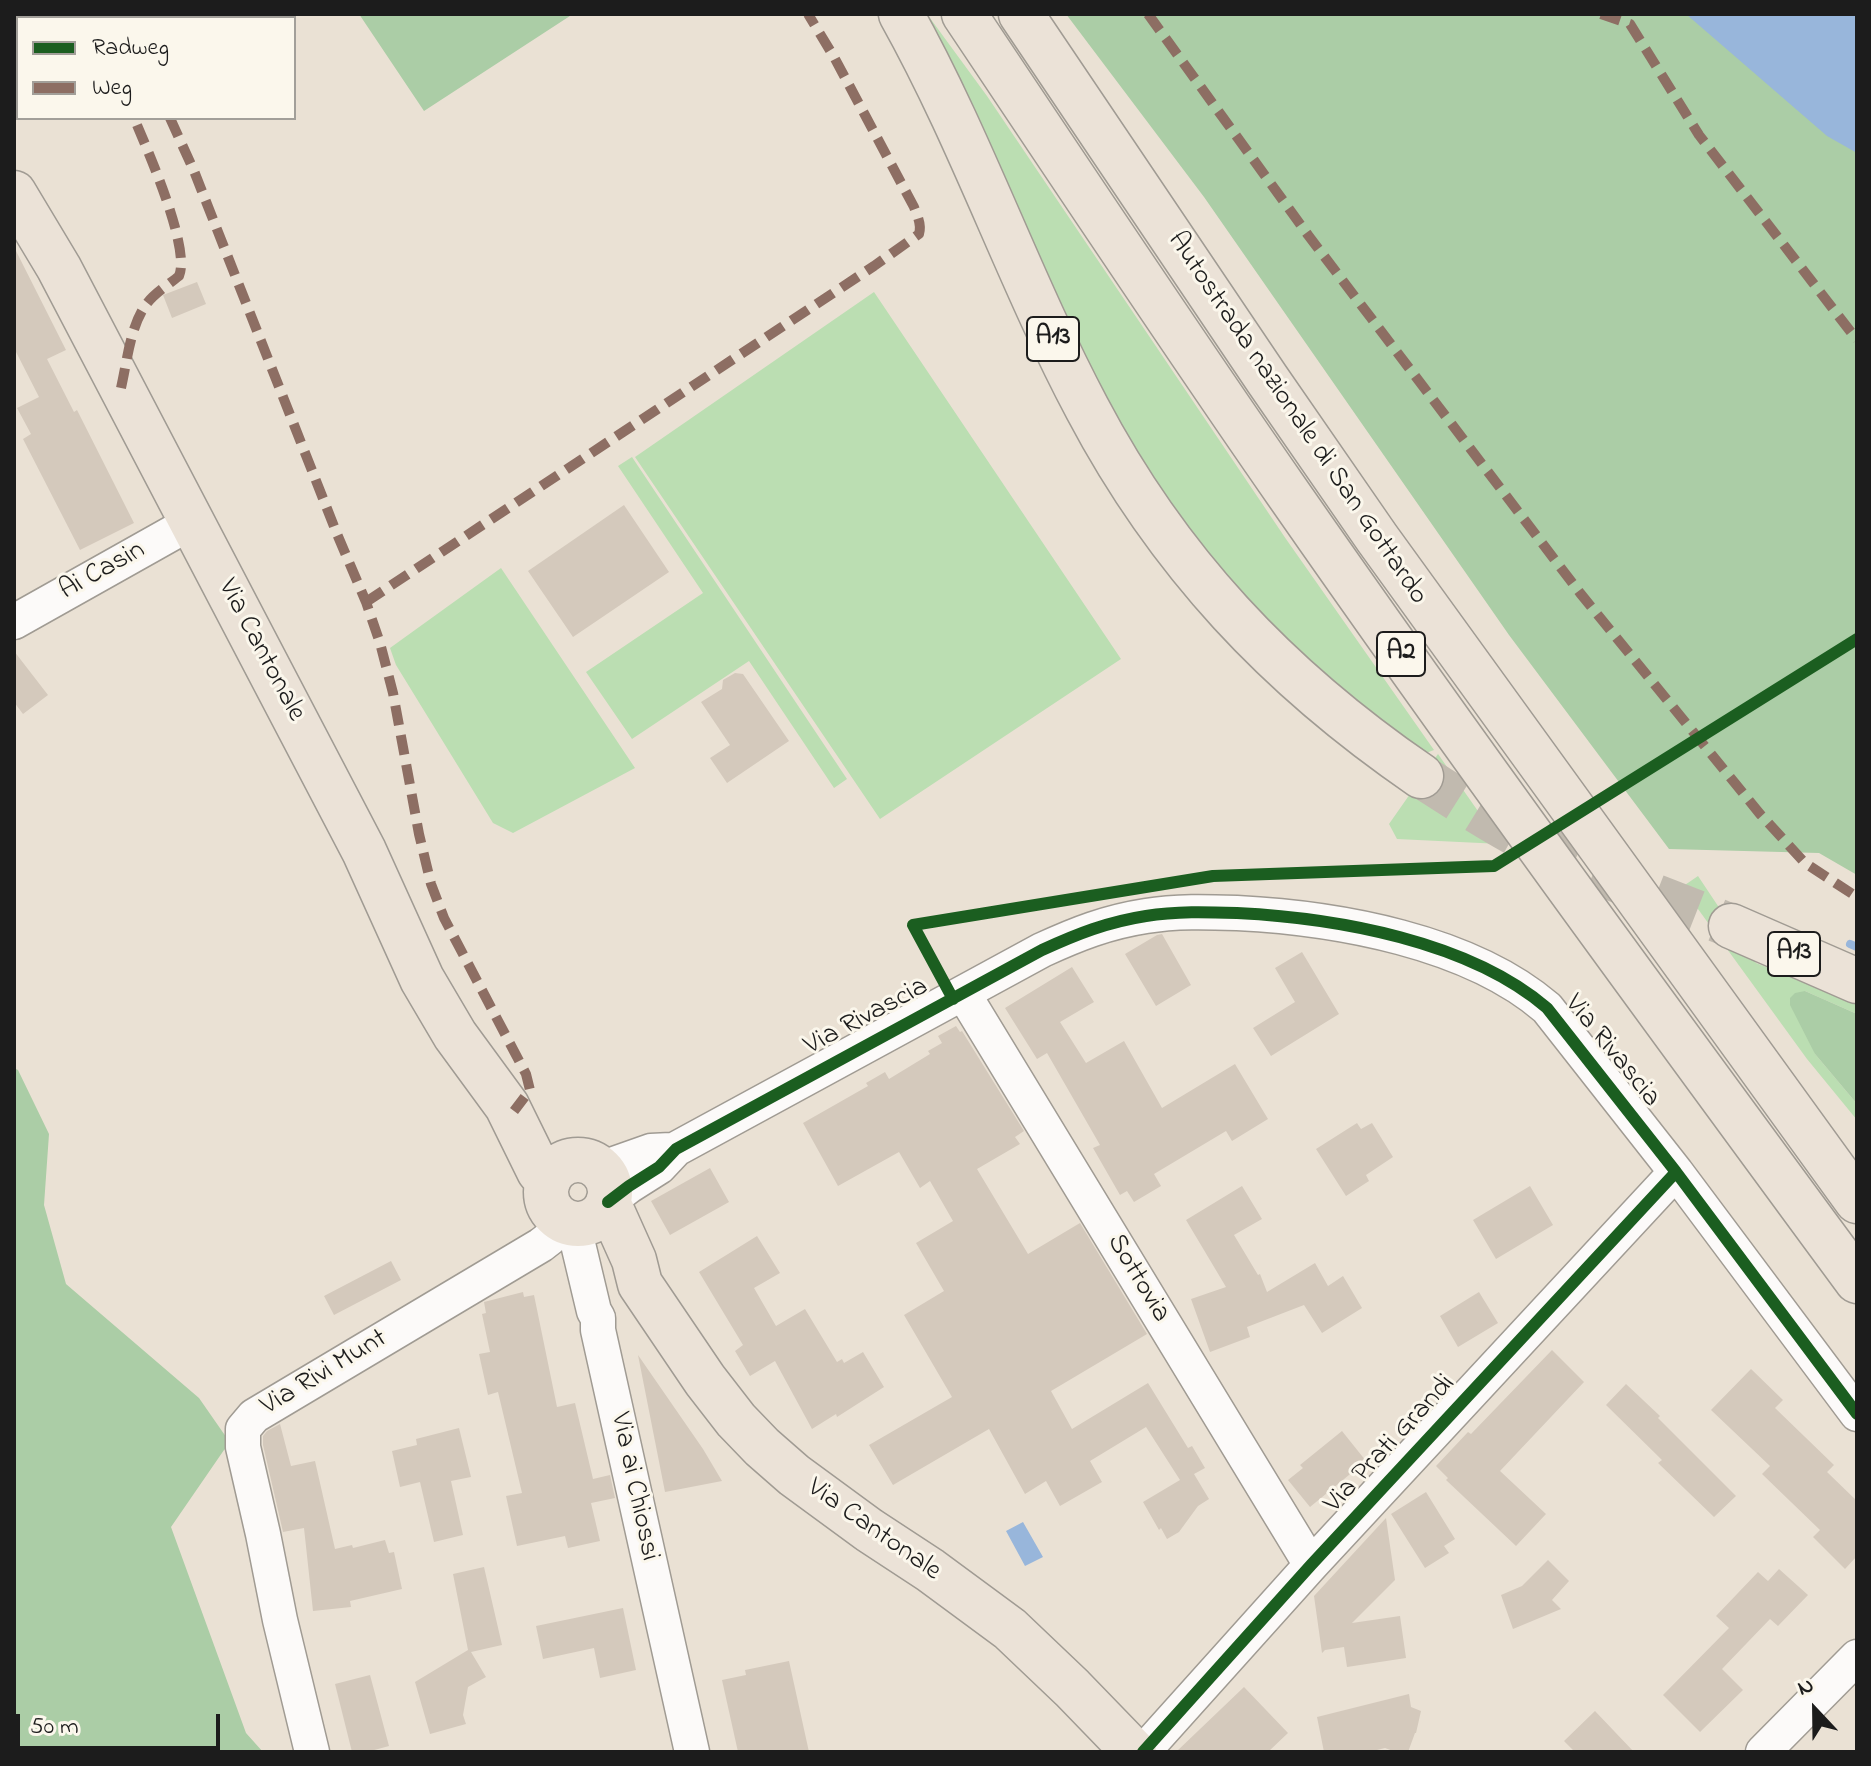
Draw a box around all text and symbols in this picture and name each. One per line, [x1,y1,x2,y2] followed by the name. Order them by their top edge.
[16,16,296,120] legend
[92,31,169,66] text: Radweg
[92,71,132,106] text: Weg
[1158,226,1434,612] street label: Autostrada nazionale di San Gottardo
[1027,317,1079,361] road number: A13
[54,535,152,609] street label: Ai Casin
[209,574,311,728] street label: Via Cantonale
[1377,632,1425,676] road number: A2
[1768,932,1820,976] road number: A13
[800,971,934,1065] street label: Via Rivascia
[1555,989,1667,1115] street label: Via Rivascia
[1098,1229,1176,1329] street label: Sottovia
[256,1323,394,1425] street label: Via Rivi Munt
[1318,1369,1464,1521] street label: Via Prati Grandi
[601,1410,665,1564] street label: Via ai Chiossi
[799,1472,947,1590] street label: Via Cantonale
[1775,1670,1855,1750] north arrow
[1793,1670,1819,1705] text: N
[20,1698,224,1748] scale bar
[30,1710,79,1745] text: 50 m

